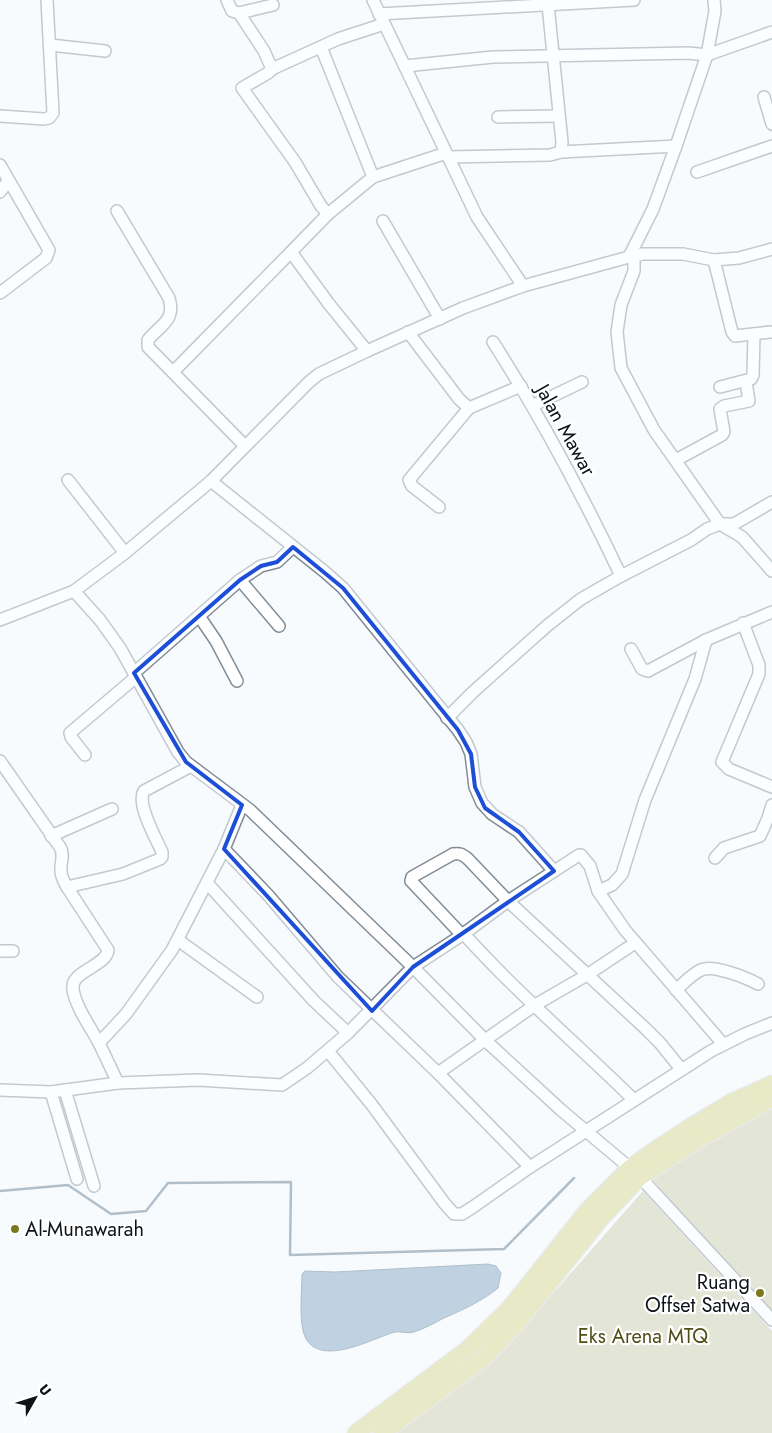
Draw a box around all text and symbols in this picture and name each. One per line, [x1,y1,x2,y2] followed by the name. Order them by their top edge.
[527,376,603,482] street label: Jalan Mawar
[25,1215,144,1244] place label: Al-Munawarah
[9,1223,21,1235] marker: Al-Munawarah
[645,1268,750,1320] place label: Ruang Offset Satwa
[754,1287,766,1299] marker: Ruang Offset Satwa
[578,1322,708,1351] park label: Eks Arena MTQ
[10,1373,60,1423] north arrow
[34,1380,56,1400] text: U

